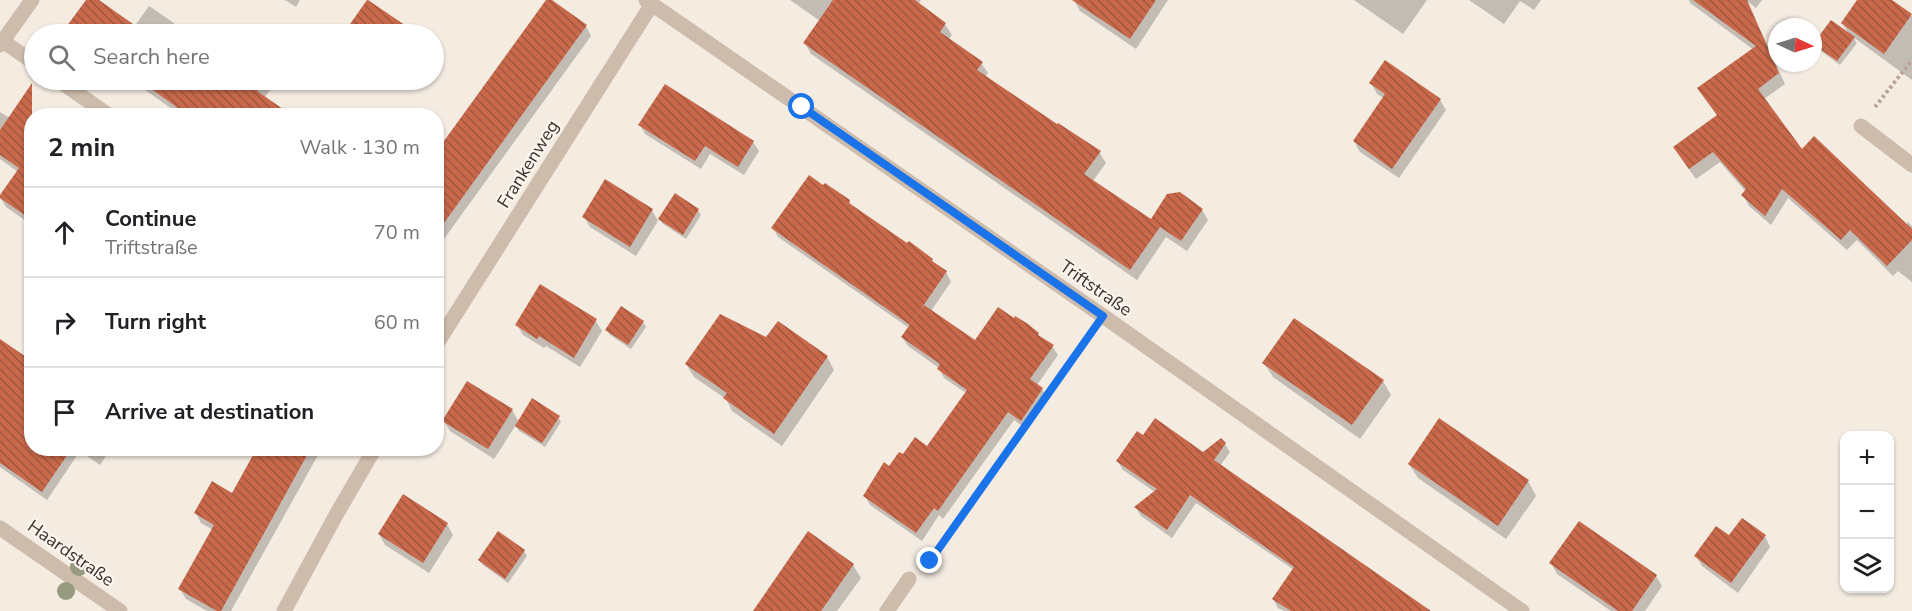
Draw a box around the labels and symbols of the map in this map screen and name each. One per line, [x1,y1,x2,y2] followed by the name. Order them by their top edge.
[1768,18,1822,72] north arrow
[788,93,814,119] route start
[491,115,565,213] street label: Frankenweg
[1055,254,1137,322] street label: Triftstraße
[23,514,119,592] street label: Haardstraße
[916,547,942,573] route end

